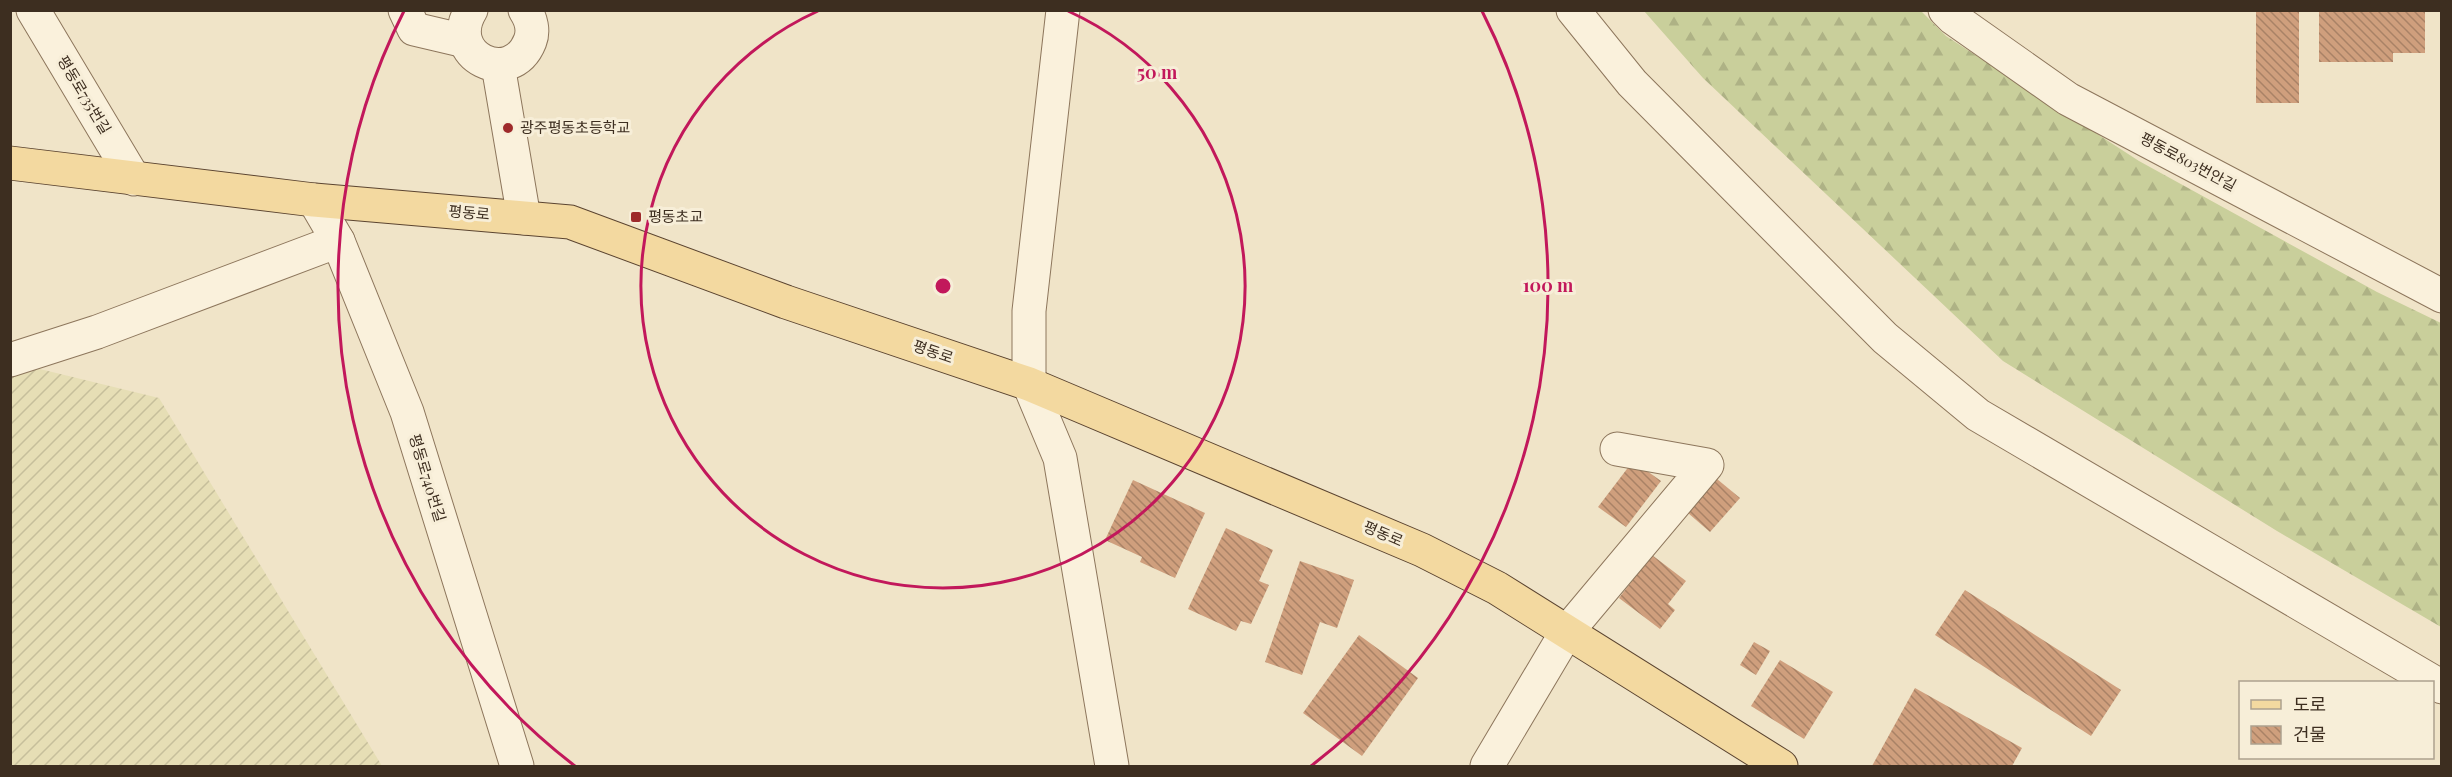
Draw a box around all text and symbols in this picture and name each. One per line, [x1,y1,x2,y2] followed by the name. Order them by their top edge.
[54,52,116,137] street label: 평동로735번길
[1137,60,1178,84] text: 50 m
[520,117,630,137] place label: 광주평동초등학교
[501,121,515,135] marker: 광주평동초등학교
[2137,127,2240,195] street label: 평동로803번안길
[448,200,491,224] street label: 평동로
[648,206,703,226] place label: 평동초교
[629,210,643,224] marker: 평동초교
[1523,273,1574,297] text: 100 m
[933,276,953,296] centre of rings
[910,335,956,367] street label: 평동로
[405,431,451,524] street label: 평동로740번길
[1360,516,1406,550] street label: 평동로
[2239,681,2434,759] legend
[2293,692,2326,716] text: 도로
[2293,722,2326,746] text: 건물

